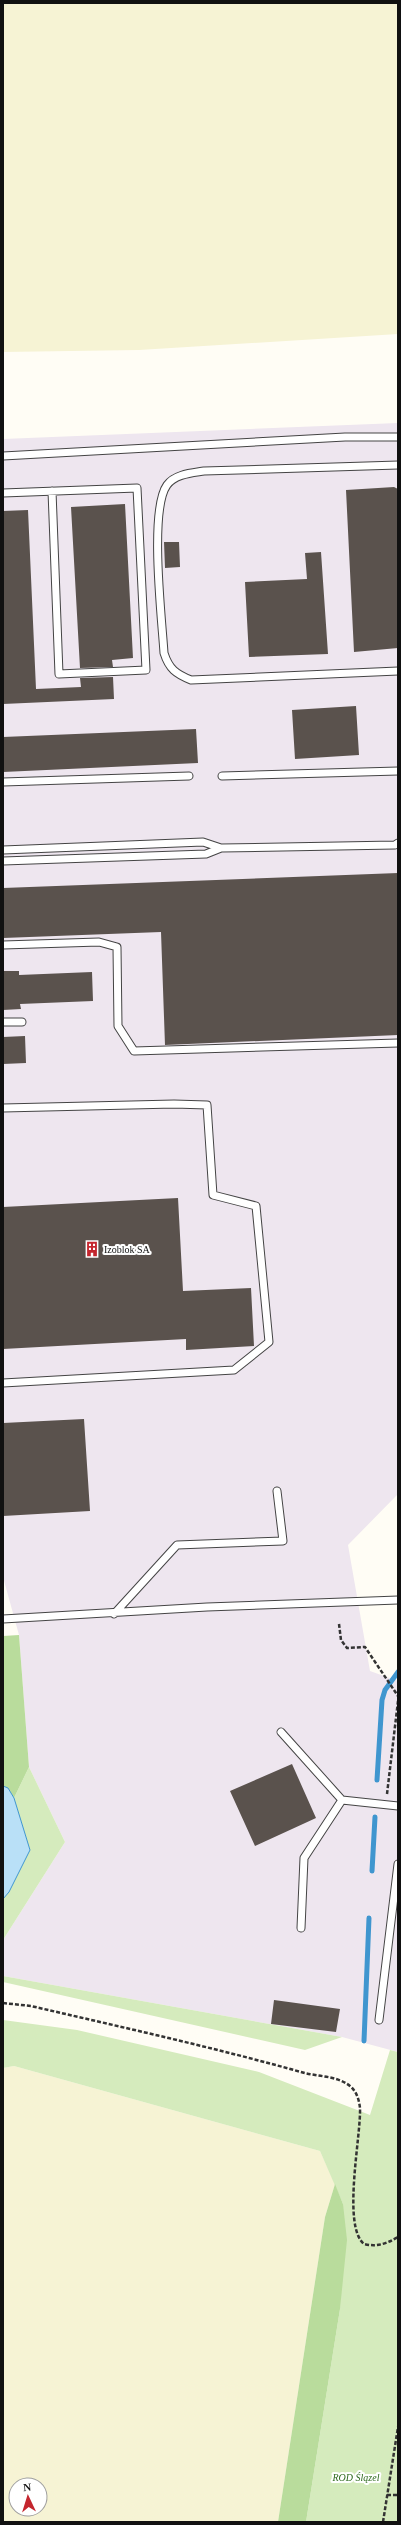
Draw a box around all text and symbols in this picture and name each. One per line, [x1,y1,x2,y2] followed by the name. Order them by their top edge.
[83,1240,101,1258] building icon: Izoblok SA
[104,1244,151,1255] place label: Izoblok SA
[332,2472,380,2483] park label: ROD Ślązel
[8,2477,48,2517] north arrow
[23,2481,32,2493] text: N

